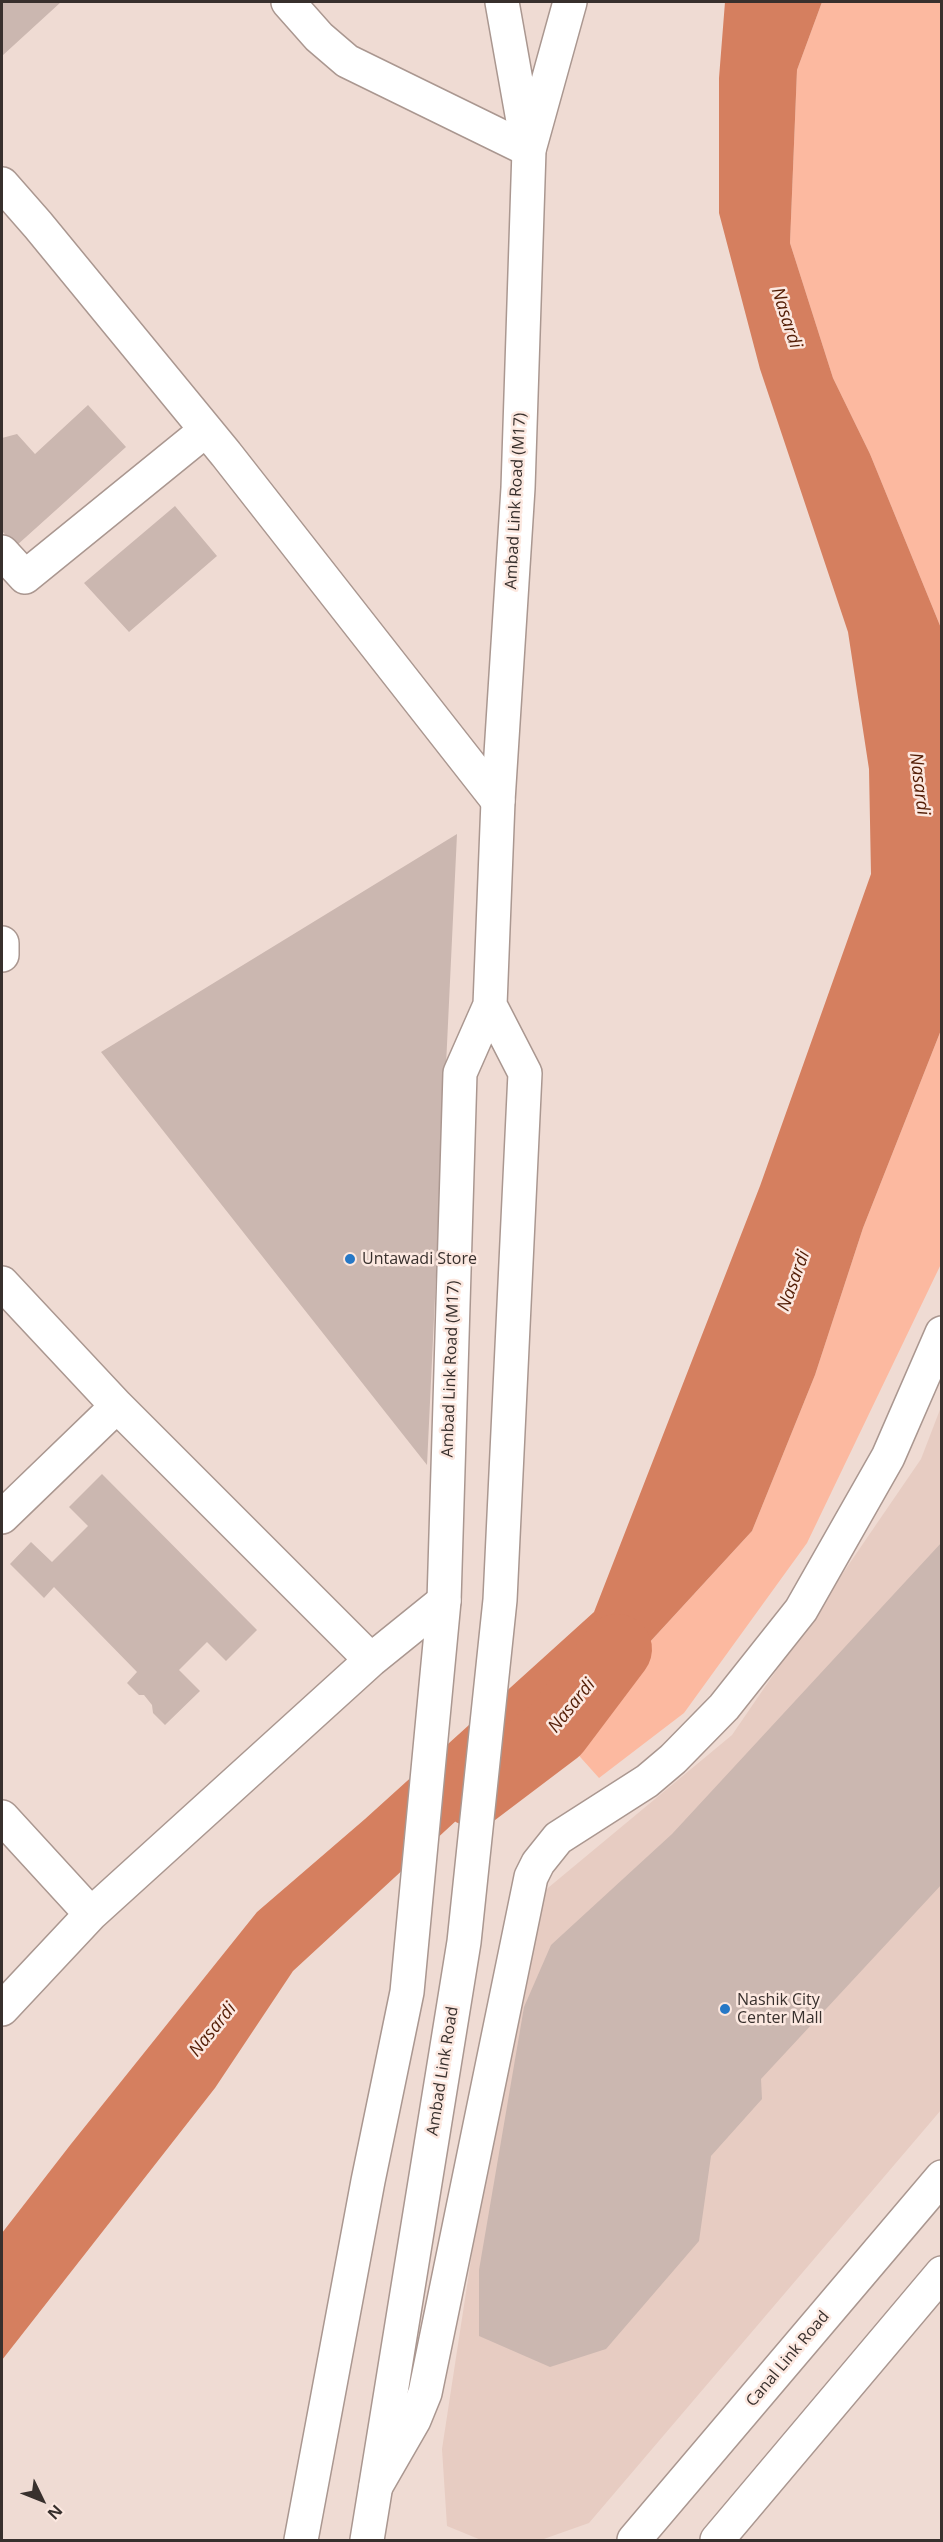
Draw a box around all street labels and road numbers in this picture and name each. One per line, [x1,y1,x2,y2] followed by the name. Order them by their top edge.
[502,412,530,590] street label: Ambad Link Road (M17)
[438,1280,464,1458] street label: Ambad Link Road (M17)
[423,2005,463,2137] street label: Ambad Link Road
[742,2307,834,2411] street label: Canal Link Road

